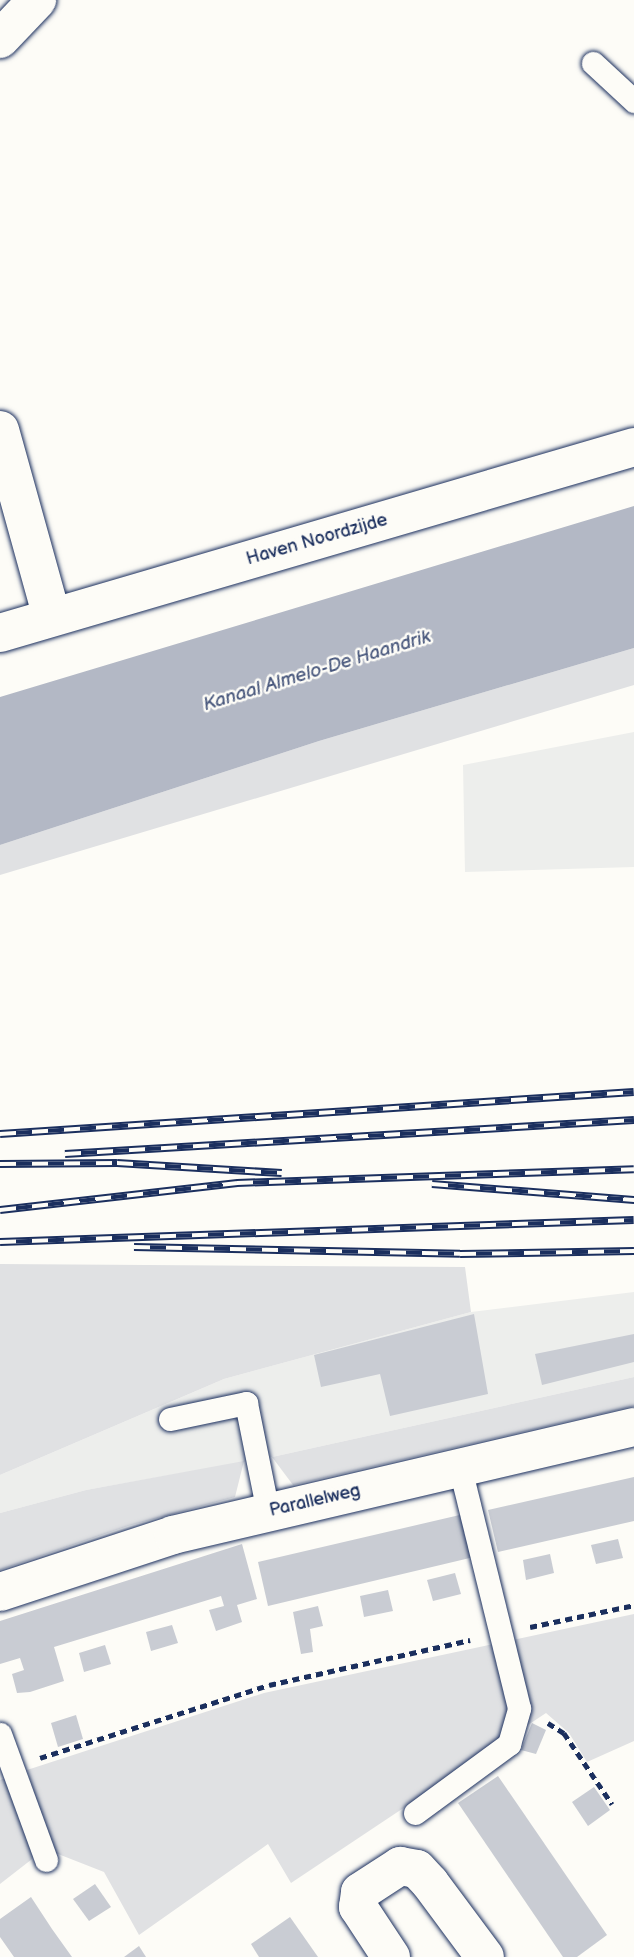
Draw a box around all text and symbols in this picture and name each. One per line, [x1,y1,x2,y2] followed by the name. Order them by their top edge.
[244,509,390,571] street label: Haven Noordzijde
[200,625,434,717] water label: Kanaal Almelo-De Haandrik
[267,1480,363,1522] street label: Parallelweg

